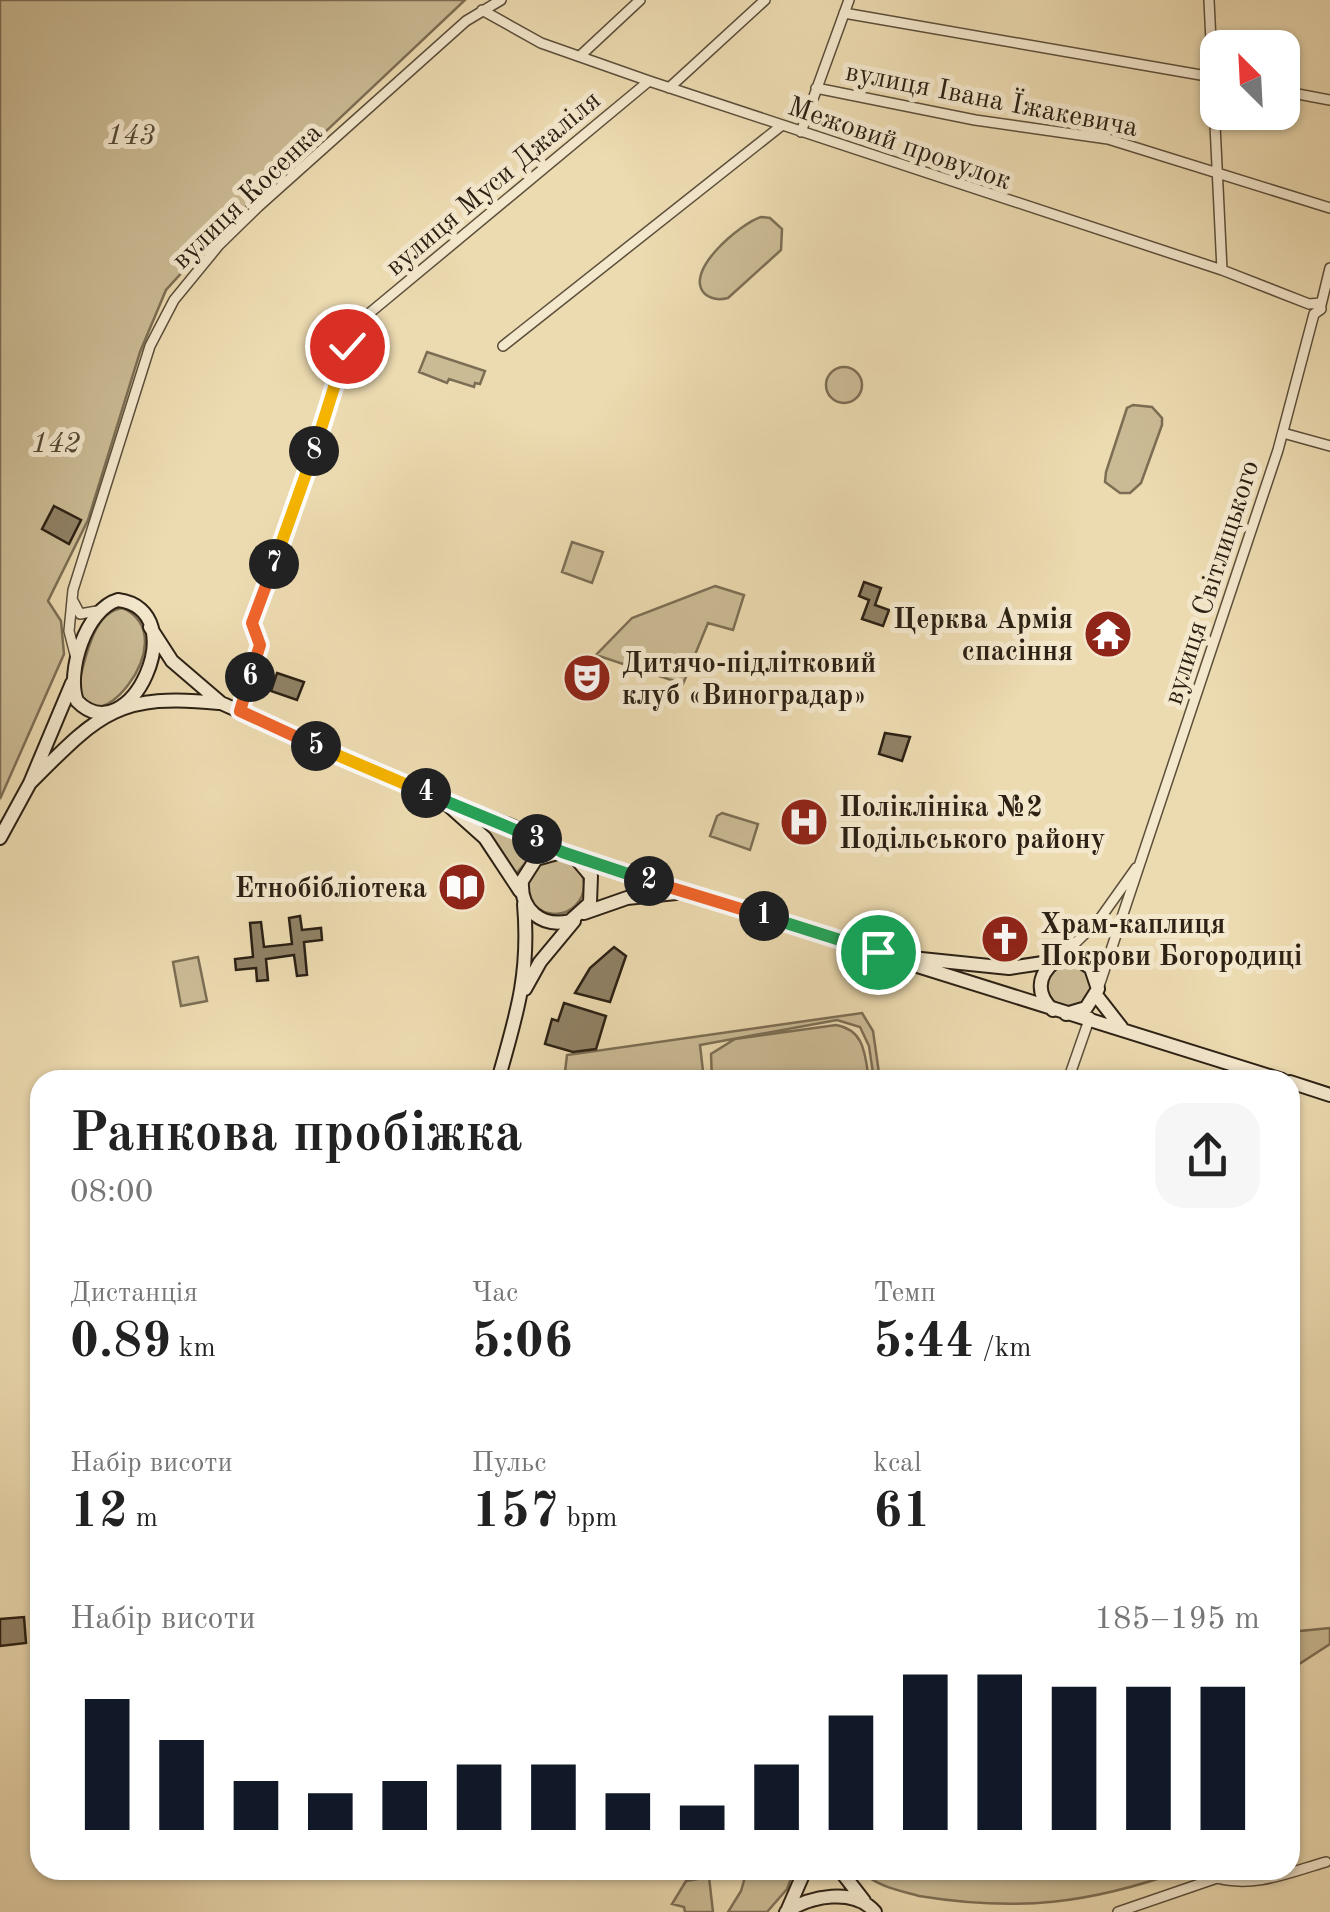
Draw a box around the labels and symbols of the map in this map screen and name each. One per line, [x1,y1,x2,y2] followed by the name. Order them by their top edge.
[1200,30,1300,130] north arrow
[843,55,1141,143] street label: вулиця Івана Їжакевича
[381,87,607,282] street label: вулиця Муси Джаліля
[784,93,1014,196] street label: Межовий провулок
[168,119,329,275] street label: вулиця Косенка
[107,123,155,151] park label: 143
[305,304,390,389] pin
[289,426,339,476] pin: 8
[32,431,80,459] park label: 142
[1160,457,1266,708] street label: вулиця Світлицького
[249,539,299,589] pin: 7
[893,606,1073,667] place label: Церква Армія спасіння
[1082,608,1134,660] temple icon: Церква Армія спасіння
[622,650,876,711] place label: Дитячо-підлітковий клуб «Виноградар»
[225,652,275,702] pin: 6
[561,652,613,704] theatre icon: Дитячо-підлітковий клуб «Виноградар»
[291,721,341,771] pin: 5
[401,768,451,818] pin: 4
[839,794,1105,855] place label: Поліклініка №2 Подільського району
[778,796,830,848] hospital icon: Поліклініка №2 Подільського району
[512,814,562,864] pin: 3
[624,856,674,906] pin: 2
[436,861,488,913] library icon: Етнобібліотека
[235,875,427,904] place label: Етнобібліотека
[739,891,789,941] pin: 1
[836,910,921,995] pin
[1040,912,1302,972] place label: Храм-каплиця Покрови Богородиці
[979,913,1031,965] church icon: Храм-каплиця Покрови Богородиці

